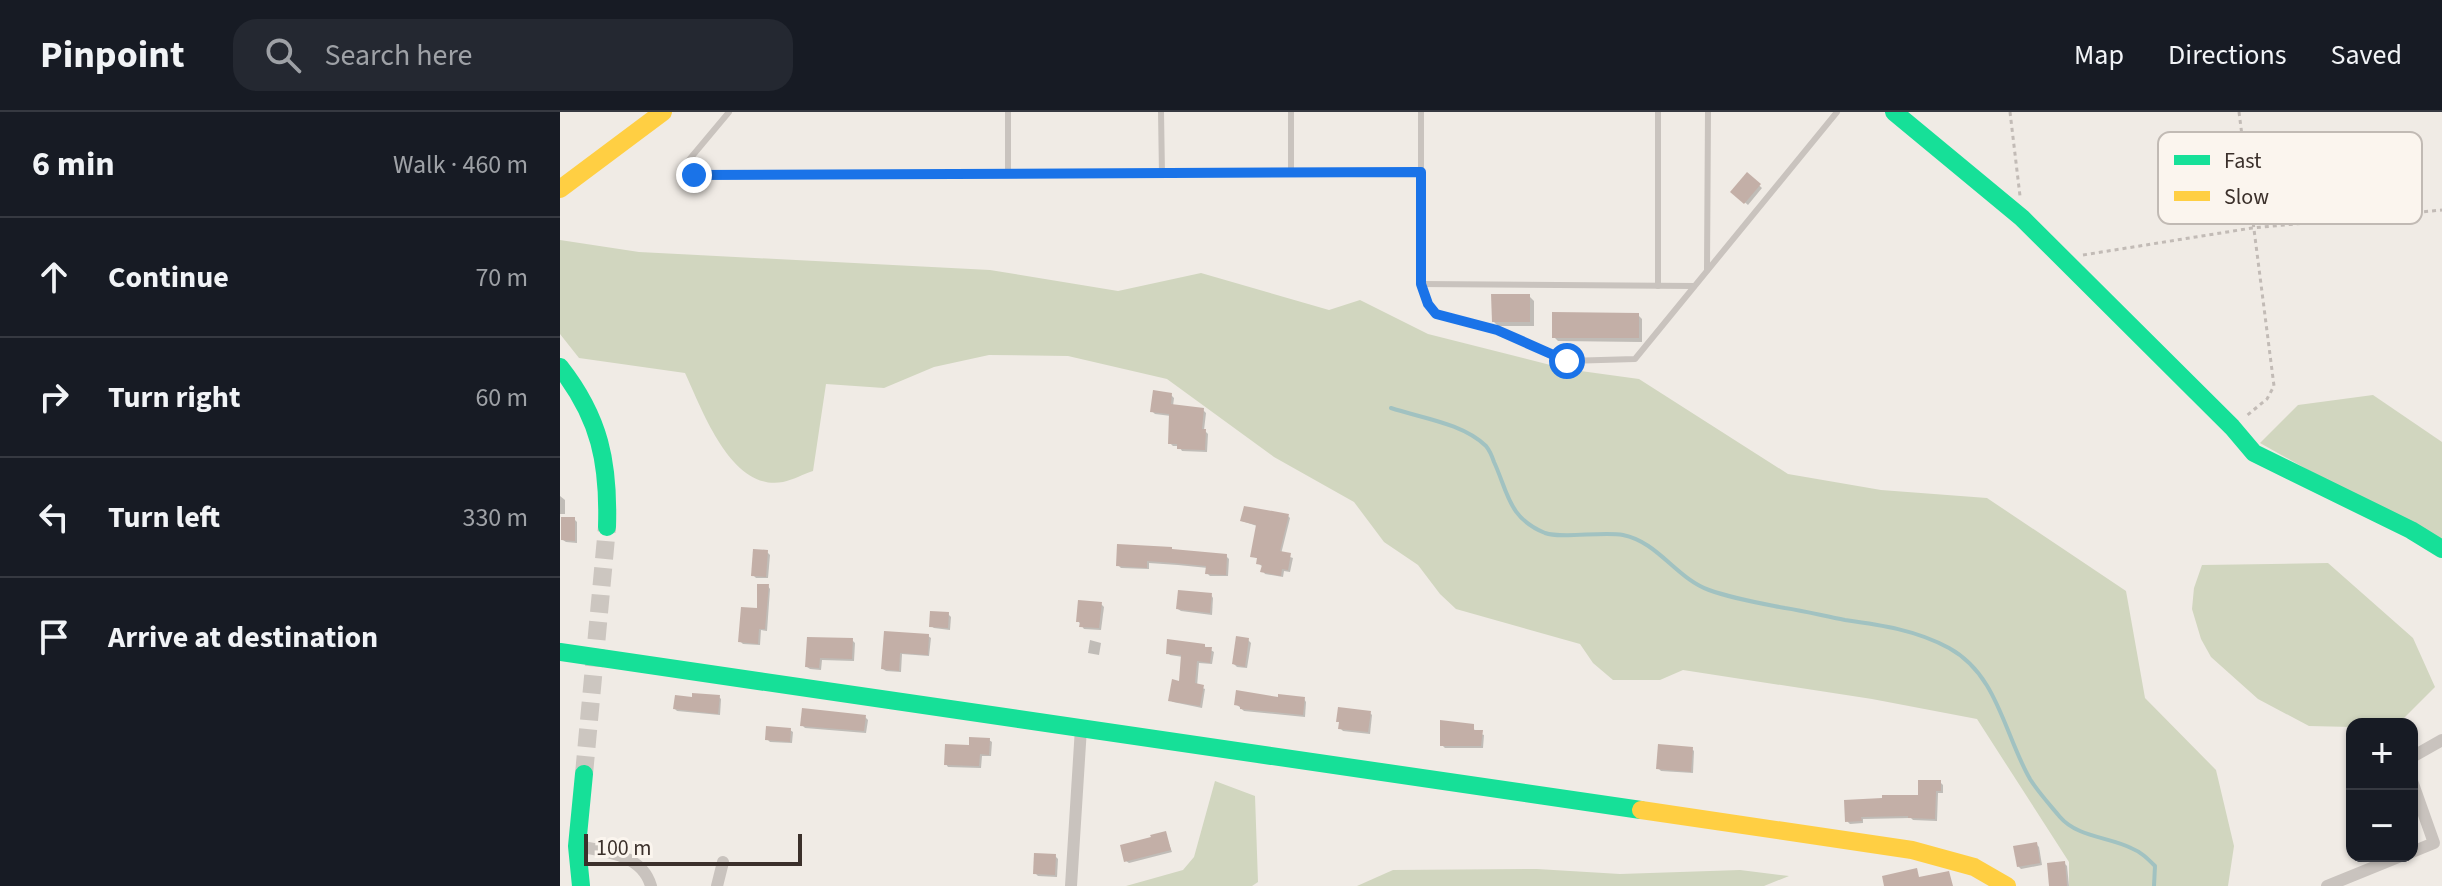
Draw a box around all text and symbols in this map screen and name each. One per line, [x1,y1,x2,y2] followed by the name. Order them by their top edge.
[233,19,793,91] search box
[40,28,185,82] text: Pinpoint
[261,33,305,77] icon: search
[325,34,472,77] text: Search here
[2074,35,2124,75] text: Map
[2168,35,2287,75] text: Directions
[2331,35,2402,75] text: Saved
[2158,132,2422,224] legend
[32,140,115,189] text: 6 min
[2224,145,2262,177] text: Fast
[393,146,528,183] text: Walk · 460 m
[676,157,712,193] route end
[2224,181,2269,213] text: Slow
[32,255,76,299] icon: ahead
[108,256,229,299] text: Continue
[475,259,528,296] text: 70 m
[1549,343,1585,379] route start
[32,375,76,419] icon: right
[108,376,240,419] text: Turn right
[475,379,528,416] text: 60 m
[32,495,76,539] icon: left
[108,496,220,539] text: Turn left
[462,499,528,536] text: 330 m
[32,615,76,659] icon: arrive
[108,616,378,659] text: Arrive at destination
[2346,718,2418,862] map controls
[2346,718,2418,790] button: +
[2346,790,2418,862] button: −
[584,830,802,866] scale bar
[596,832,651,864] text: 100 m

